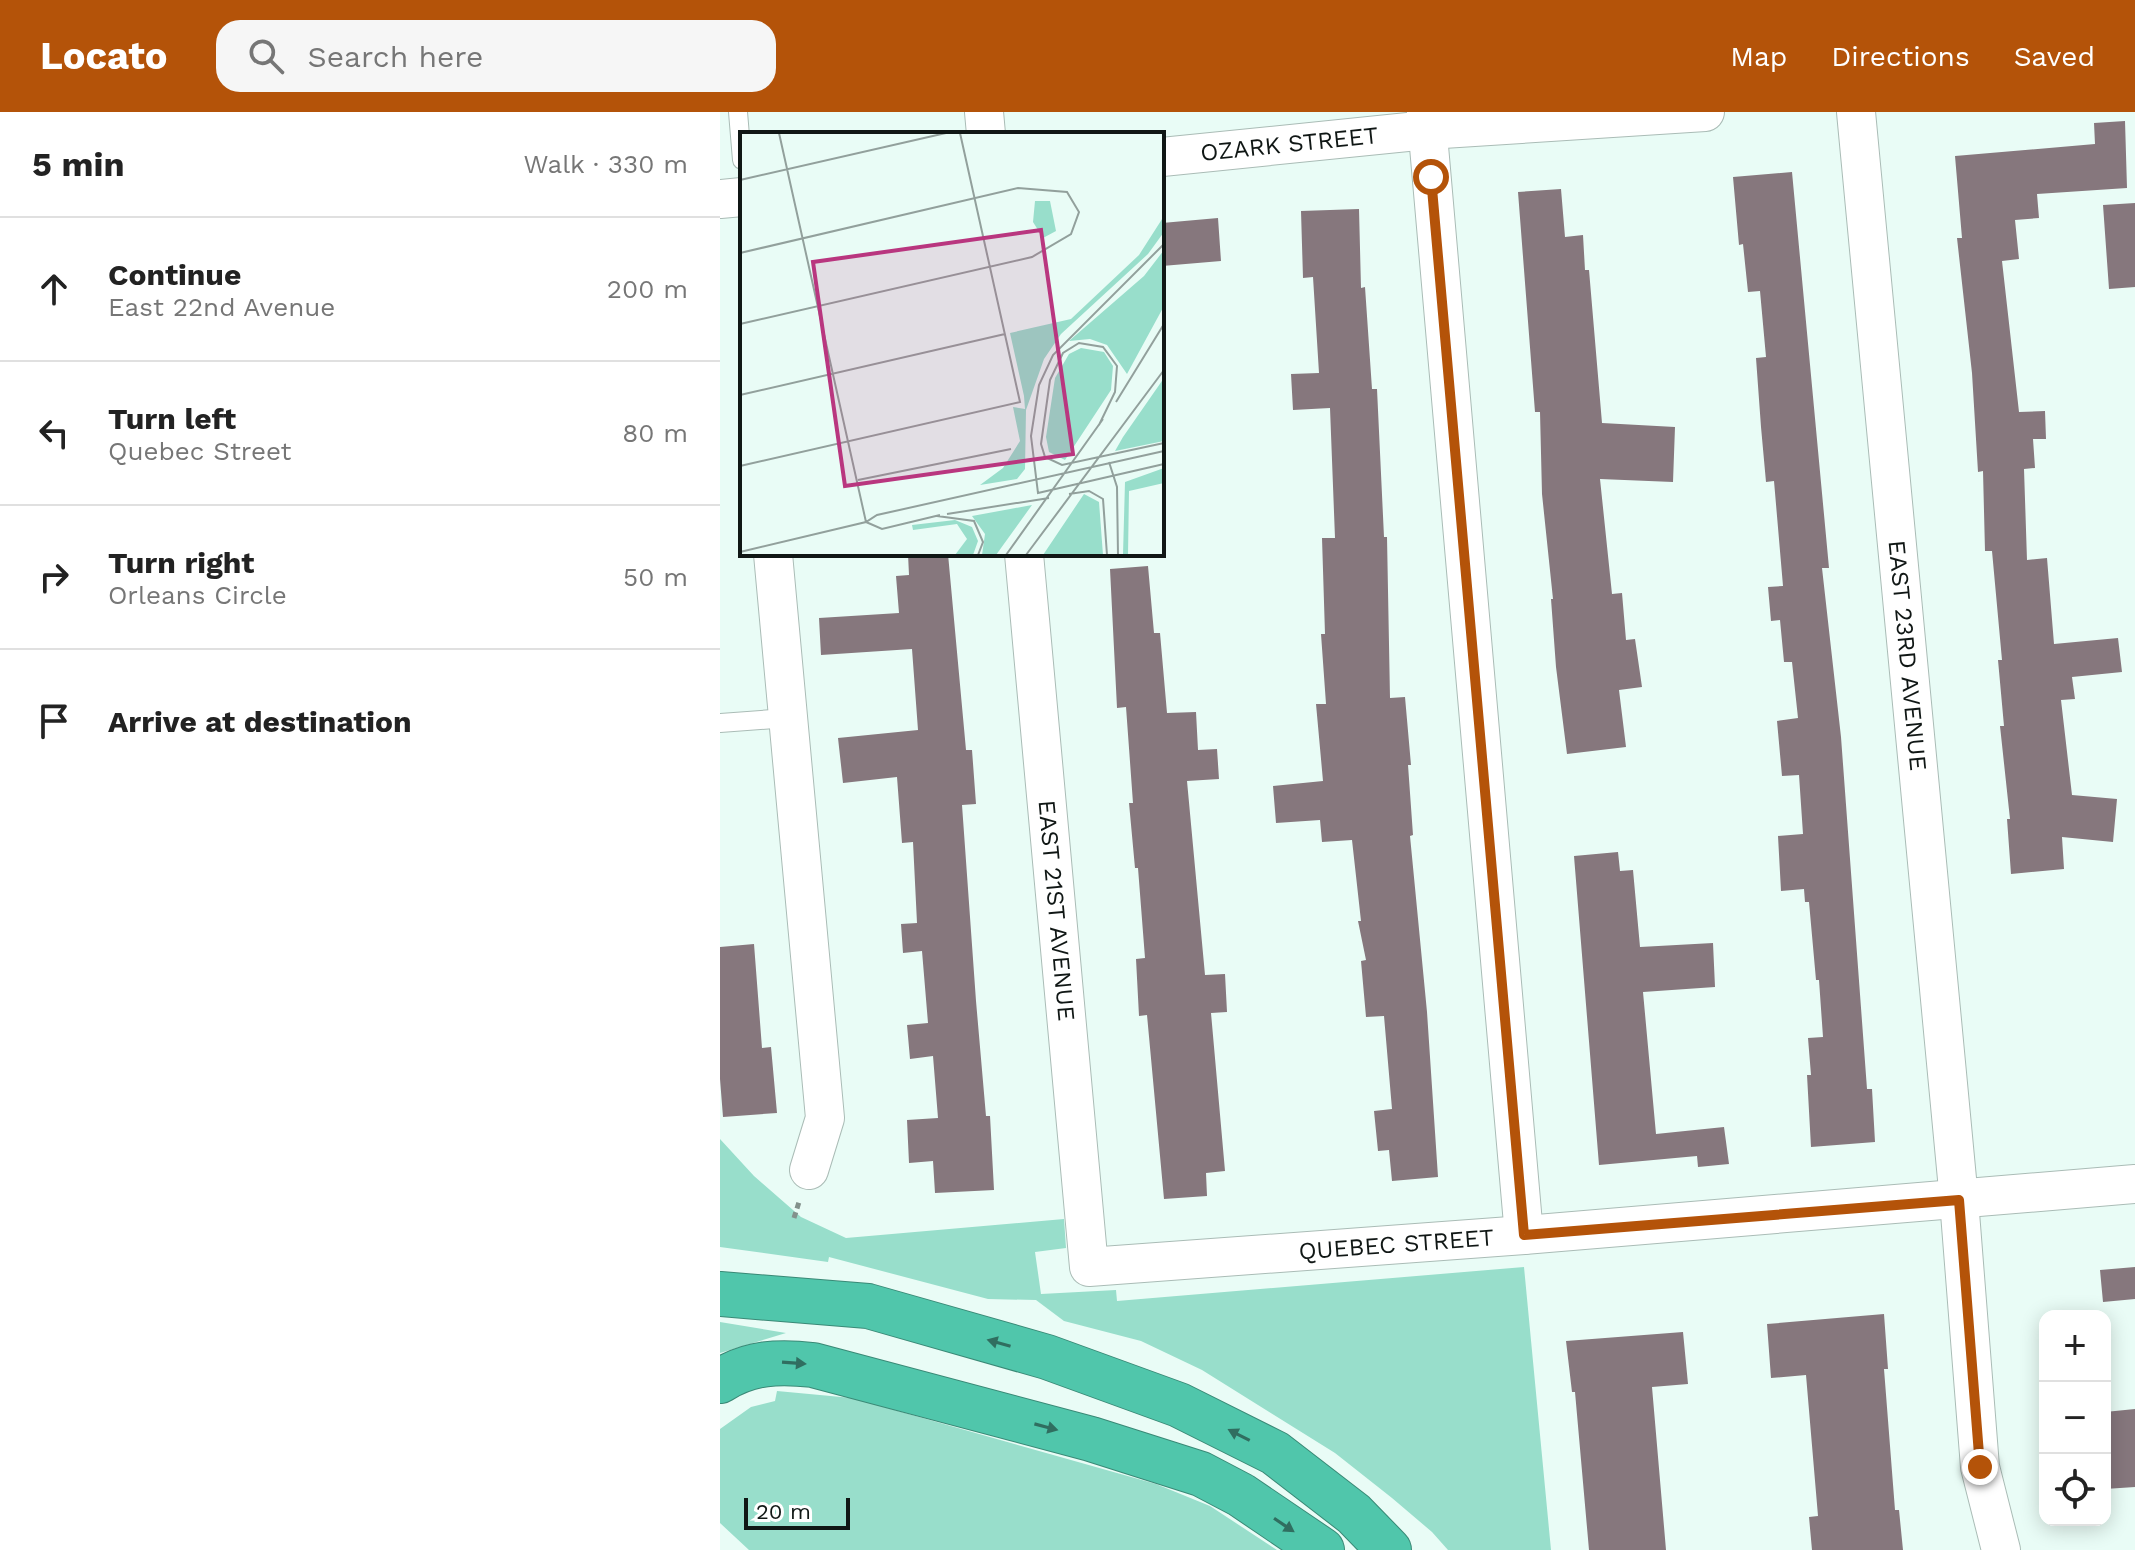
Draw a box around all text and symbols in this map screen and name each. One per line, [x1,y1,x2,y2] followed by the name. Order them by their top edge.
[216,20,776,92] search box
[40,34,168,78] text: Locato
[244,34,288,78] icon: search
[308,39,483,74] text: Search here
[1730,40,1787,73] text: Map
[1831,40,1970,73] text: Directions
[2014,40,2095,73] text: Saved
[1199,121,1380,167] street label: OZARK STREET
[740,132,1164,556] inset map
[32,144,125,184] text: 5 min
[523,149,688,179] text: Walk · 330 m
[1413,159,1449,195] route start
[108,257,241,292] text: Continue
[32,267,76,311] icon: ahead
[607,274,688,304] text: 200 m
[108,292,335,322] text: East 22nd Avenue
[108,401,236,436] text: Turn left
[32,411,76,455] icon: left
[622,418,688,448] text: 80 m
[108,436,291,466] text: Quebec Street
[1883,539,1932,772] street label: EAST 23RD AVENUE
[108,545,254,580] text: Turn right
[32,555,76,599] icon: right
[623,562,688,592] text: 50 m
[108,580,287,610] text: Orleans Circle
[32,699,76,743] icon: arrive
[108,704,412,739] text: Arrive at destination
[1032,799,1081,1022] street label: EAST 21ST AVENUE
[1298,1223,1495,1266] street label: QUEBEC STREET
[2039,1310,2111,1526] map controls
[2039,1310,2111,1382] button: +
[987,1336,1011,1349] one-way arrow
[782,1357,807,1370] one-way arrow
[2039,1382,2111,1454] button: −
[1033,1421,1058,1433] one-way arrow
[1228,1429,1251,1442] one-way arrow
[1962,1449,1998,1485] route end
[2039,1454,2111,1526] button: locate
[744,1494,850,1530] scale bar
[756,1499,811,1524] text: 20 m
[1274,1517,1295,1532] one-way arrow

